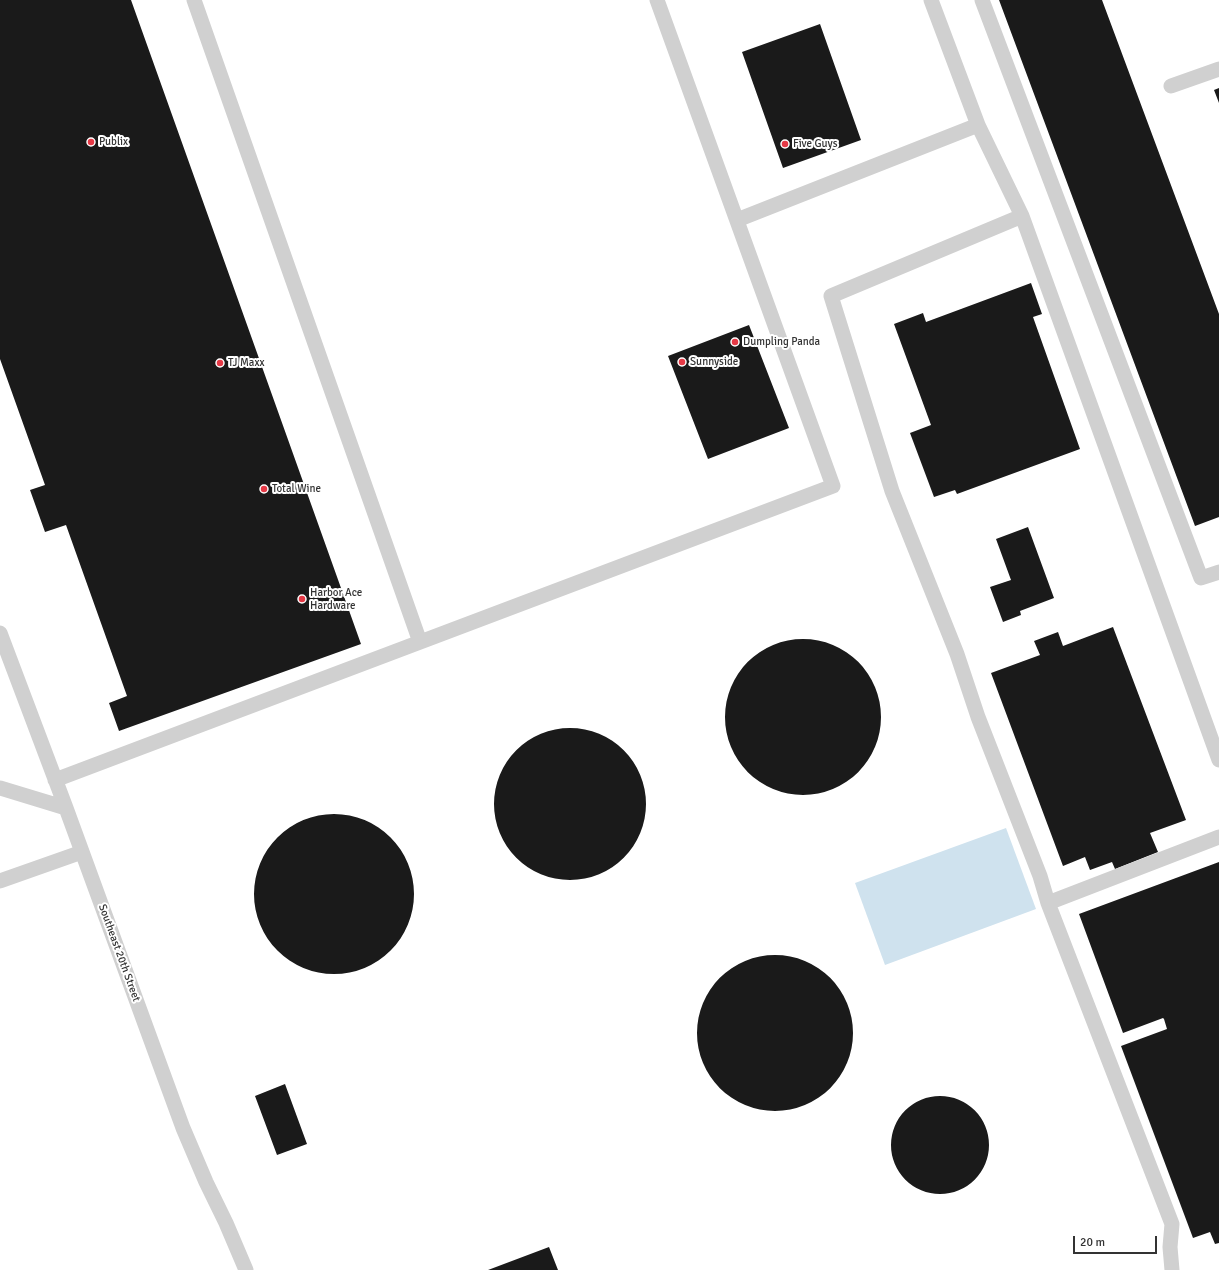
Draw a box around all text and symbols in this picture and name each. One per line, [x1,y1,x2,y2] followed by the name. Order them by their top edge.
[99,135,128,149] place label: Publix
[86,137,96,147] marker: Publix
[793,137,837,151] place label: Five Guys
[780,139,790,149] marker: Five Guys
[743,335,820,349] place label: Dumpling Panda
[730,337,740,347] marker: Dumpling Panda
[690,355,738,369] place label: Sunnyside
[228,356,265,370] place label: TJ Maxx
[677,357,687,367] marker: Sunnyside
[215,358,225,368] marker: TJ Maxx
[272,482,321,496] place label: Total Wine
[259,484,269,494] marker: Total Wine
[310,586,362,612] place label: Harbor Ace Hardware
[297,594,307,604] marker: Harbor Ace Hardware
[95,903,143,1003] street label: Southeast 20th Street
[1075,1228,1159,1254] scale bar
[1080,1235,1105,1250] text: 20 m

